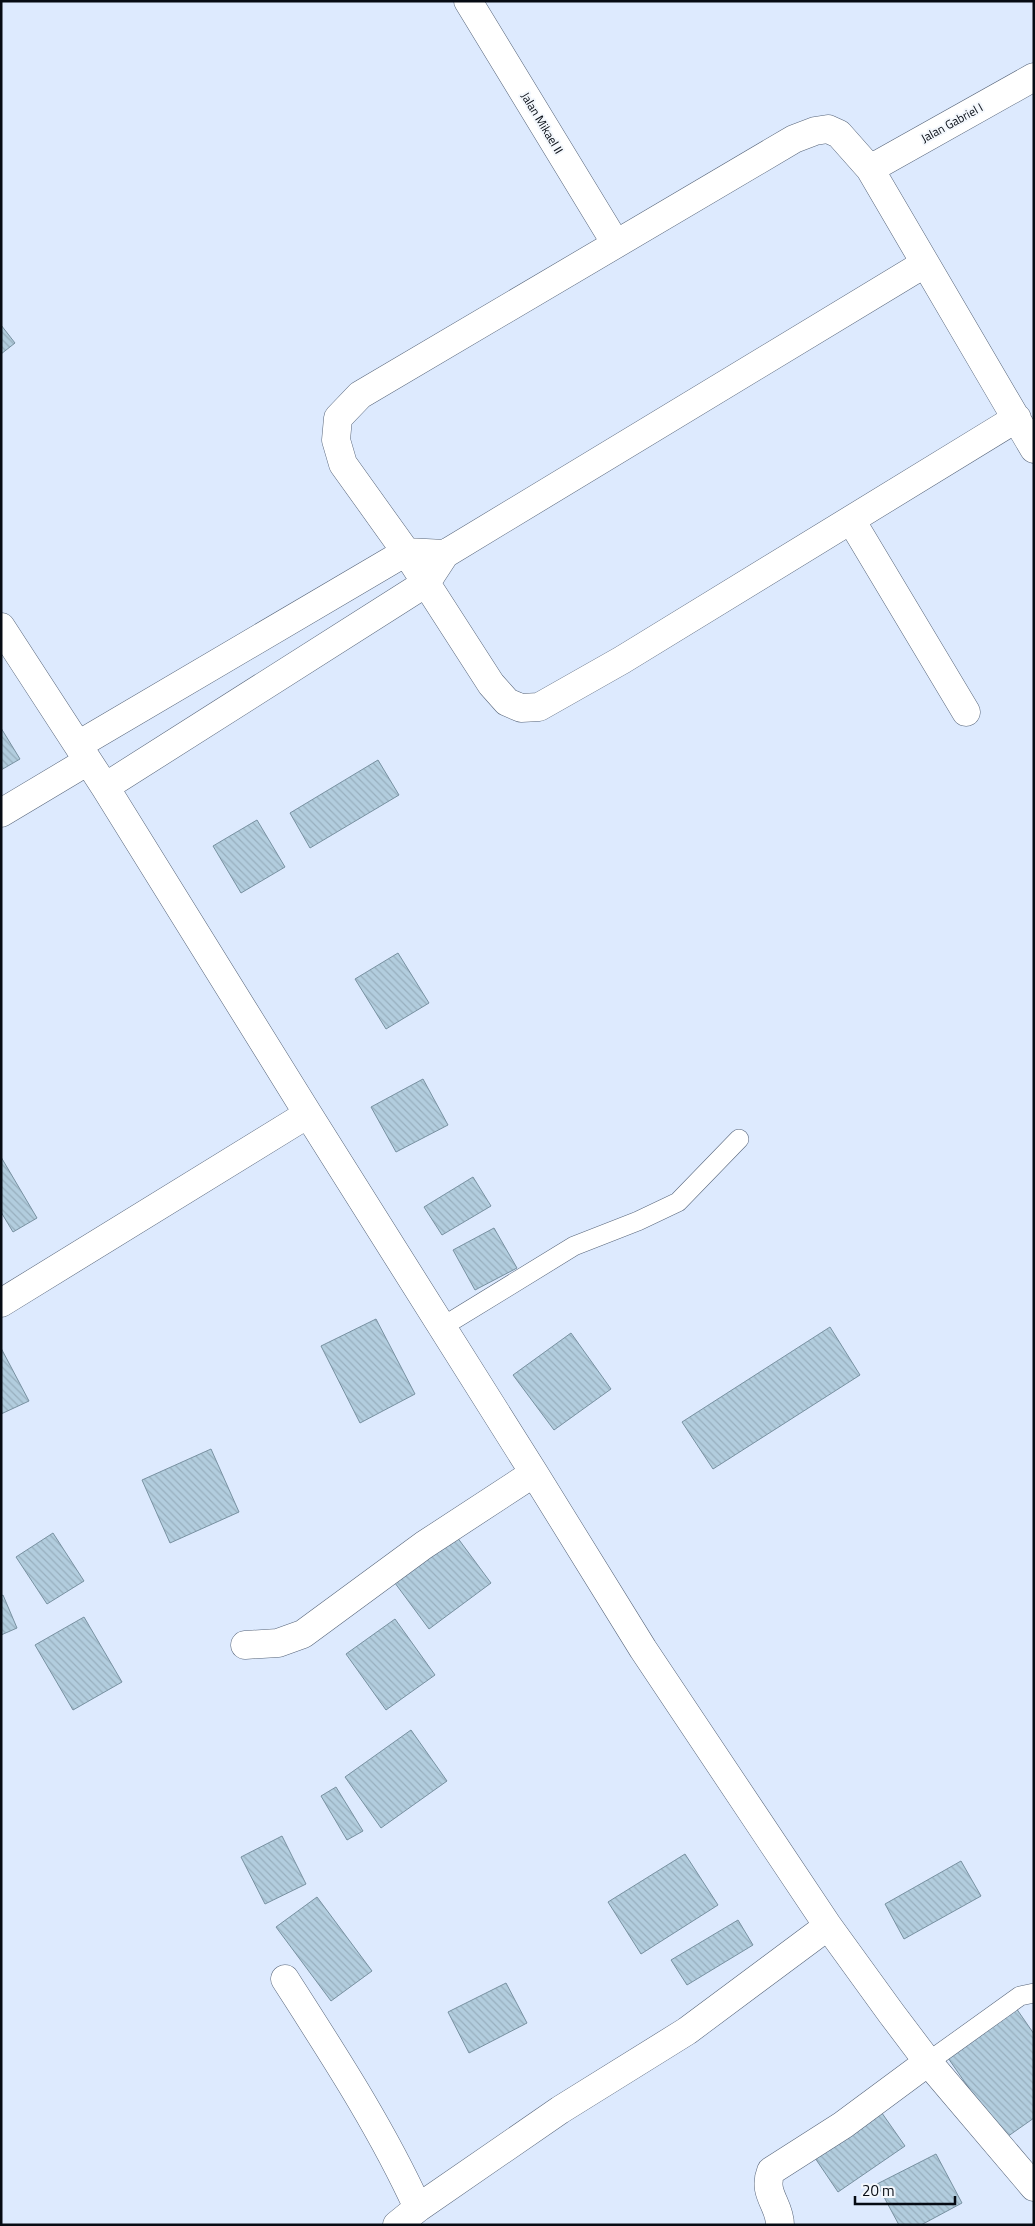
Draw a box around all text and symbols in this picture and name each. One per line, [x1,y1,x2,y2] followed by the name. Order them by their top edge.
[516,88,568,157] street label: Jalan Mikael II
[917,98,986,147] street label: Jalan Gabriel I
[855,2174,955,2206] scale bar
[862,2179,895,2202] text: 20 m

